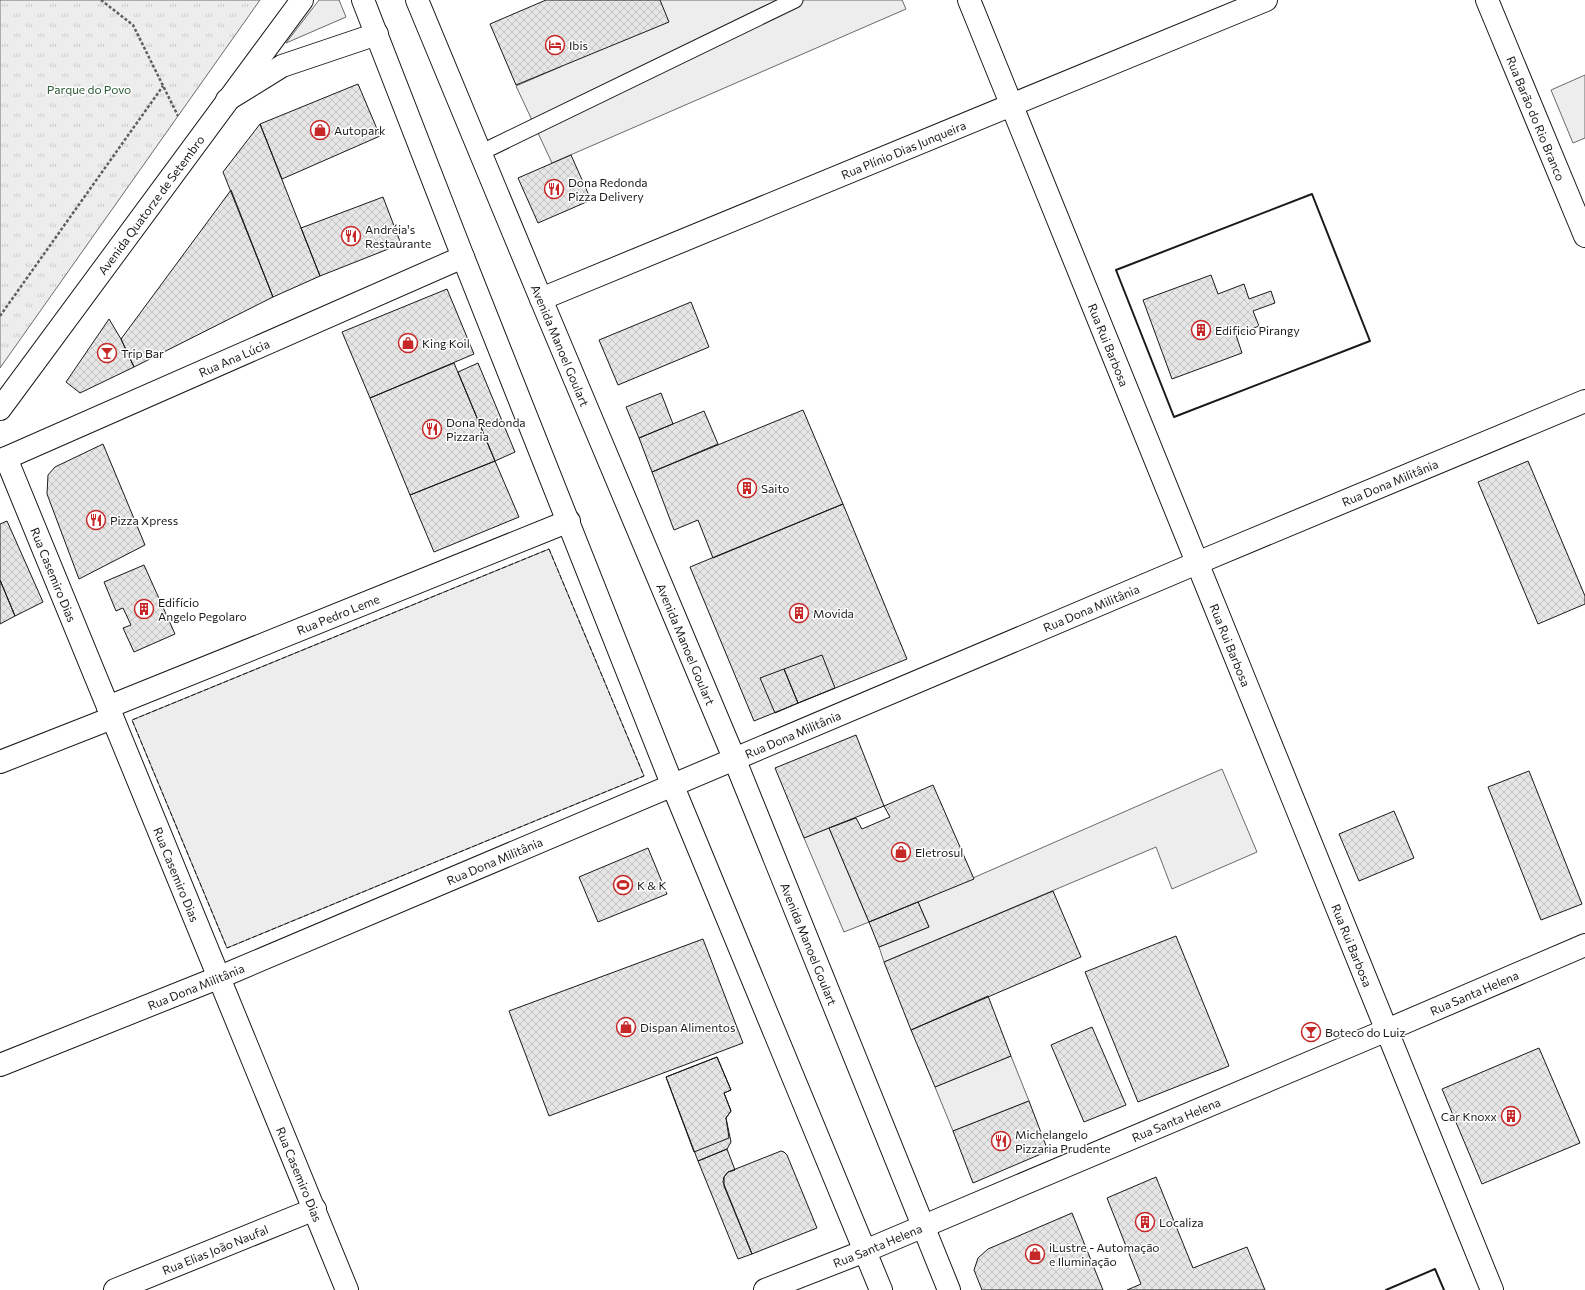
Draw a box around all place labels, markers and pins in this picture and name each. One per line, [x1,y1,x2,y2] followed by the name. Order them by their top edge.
[544,34,566,56] hotel icon: Ibis
[569,38,588,52] place label: Ibis
[309,119,331,141] shop icon: Autopark
[334,123,386,137] place label: Autopark
[568,175,648,203] place label: Dona Redonda Pizza Delivery
[543,178,565,200] restaurant icon: Dona Redonda Pizza Delivery
[365,222,431,250] place label: Andréia's Restaurante
[340,225,362,247] restaurant icon: Andréia's Restaurante
[1190,319,1212,341] building icon: Edificio Pirangy
[1215,323,1300,337] place label: Edificio Pirangy
[397,332,419,354] shop icon: King Koil
[422,336,470,350] place label: King Koil
[96,342,118,364] bar icon: Trip Bar
[121,346,164,360] place label: Trip Bar
[446,415,526,443] place label: Dona Redonda Pizzaria
[421,418,443,440] restaurant icon: Dona Redonda Pizzaria
[736,477,758,499] building icon: Saito
[761,481,789,495] place label: Saito
[85,509,107,531] restaurant icon: Pizza Xpress
[110,513,178,527] place label: Pizza Xpress
[158,595,247,623] place label: Edifício Angelo Pegolaro
[133,598,155,620] building icon: Edifício Angelo Pegolaro
[788,602,810,624] building icon: Movida
[813,606,854,620] place label: Movida
[890,841,912,863] shop icon: Eletrosul
[915,845,963,859] place label: Eletrosul
[612,874,634,896] sports icon: K & K
[637,878,667,892] place label: K & K
[615,1016,637,1038] shop icon: Dispan Alimentos
[640,1020,735,1034] place label: Dispan Alimentos
[1300,1021,1322,1043] bar icon: Boteco do Luiz
[1325,1025,1405,1039] place label: Boteco do Luiz
[1500,1105,1522,1127] building icon: Car Knoxx
[1441,1109,1498,1123] place label: Car Knoxx
[1015,1127,1111,1155] place label: Michelangelo Pizzaria Prudente
[990,1130,1012,1152] restaurant icon: Michelangelo Pizzaria Prudente
[1134,1211,1156,1233] building icon: Localiza
[1159,1215,1204,1229] place label: Localiza
[1049,1240,1160,1268] place label: iLustre - Automação e Iluminação
[1024,1243,1046,1265] shop icon: iLustre - Automação e Iluminação

